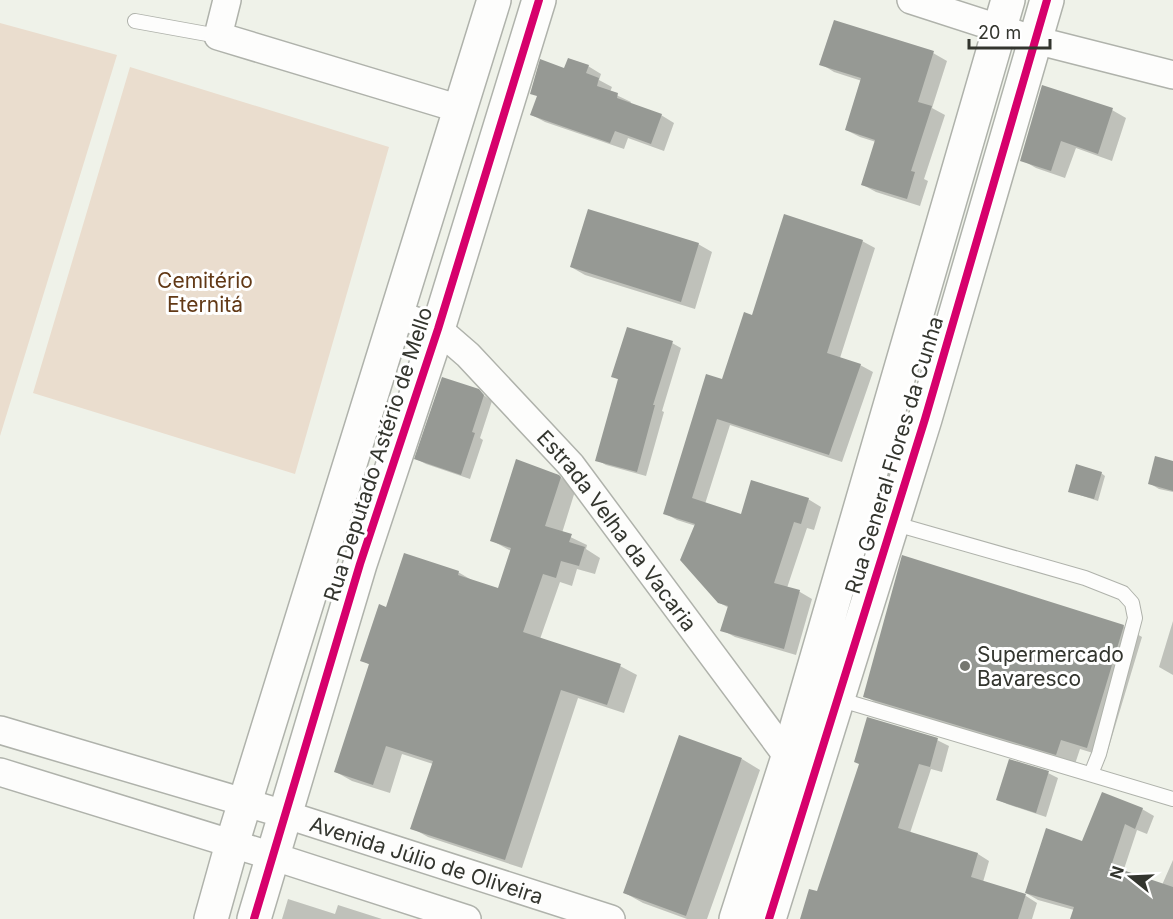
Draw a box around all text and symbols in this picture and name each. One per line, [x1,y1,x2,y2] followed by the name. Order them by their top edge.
[969,12,1050,50] scale bar
[978,22,1021,43] text: 20 m
[157,268,253,317] park label: Cemitério Eternitá
[319,304,437,604] street label: Rua Deputado Astério de Mello
[840,313,948,597] street label: Rua General Flores da Cunha
[532,425,702,636] street label: Estrada Velha da Vacaria
[977,642,1124,691] place label: Supermercado Bavaresco
[958,659,972,673] marker: Supermercado Bavaresco
[307,811,546,909] street label: Avenida Júlio de Oliveira
[1101,847,1161,907] north arrow
[1105,863,1128,881] text: N

